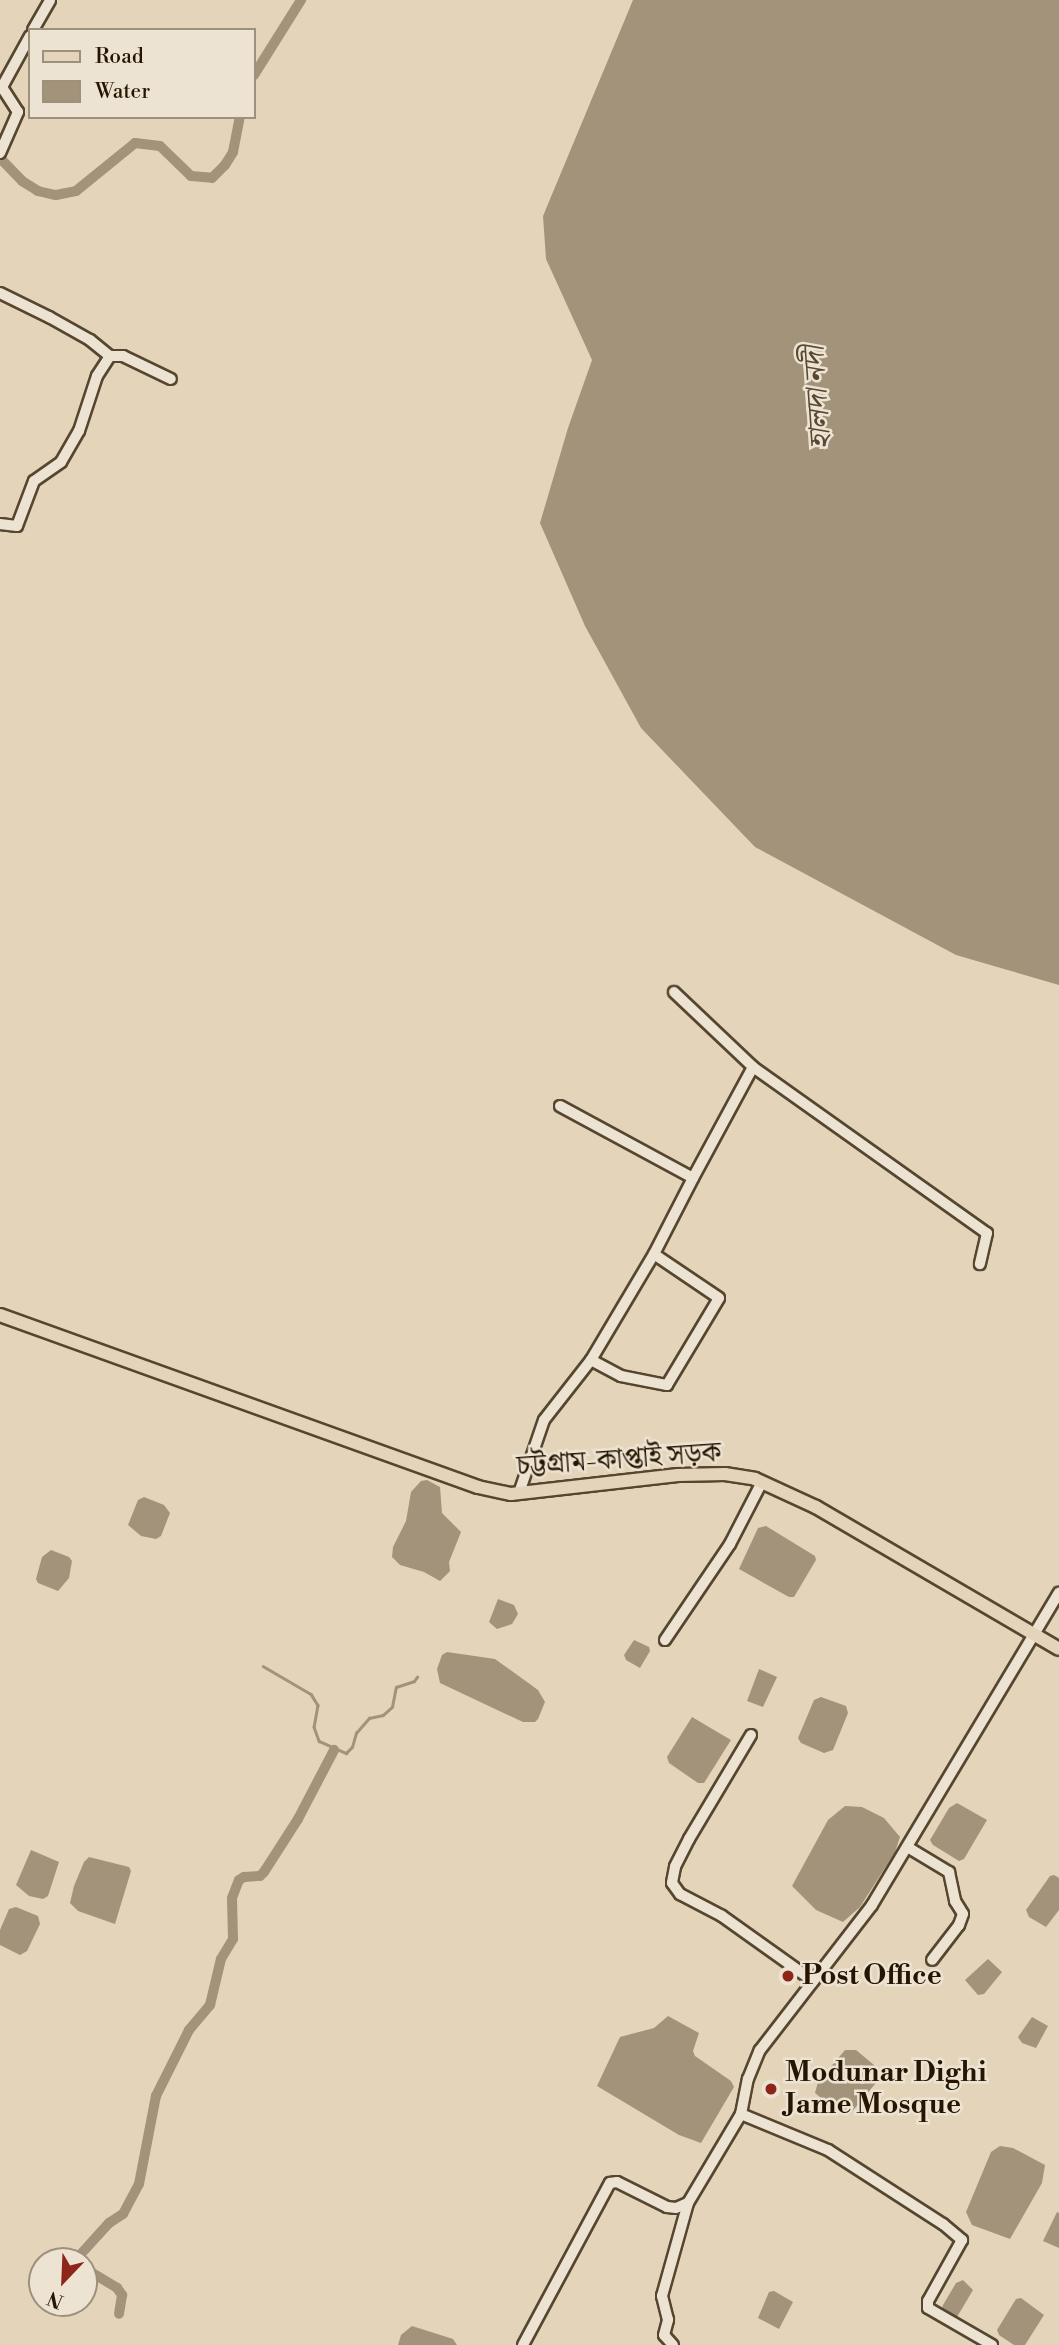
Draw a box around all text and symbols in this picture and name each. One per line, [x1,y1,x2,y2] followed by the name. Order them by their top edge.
[28,28,256,119] legend
[95,44,144,70] text: Road
[95,79,150,105] text: Water
[796,345,840,451] water label: হালদা নদী
[516,1436,722,1484] street label: চট্টগ্রাম-কাপ্তাই সড়ক
[802,1959,942,1993] place label: Post Office
[780,1968,796,1984] marker: Post Office
[785,2056,987,2122] place label: Modunar Dighi Jame Mosque
[763,2081,779,2097] marker: Modunar Dighi Jame Mosque
[28,2247,98,2317] north arrow
[44,2286,67,2313] text: N

